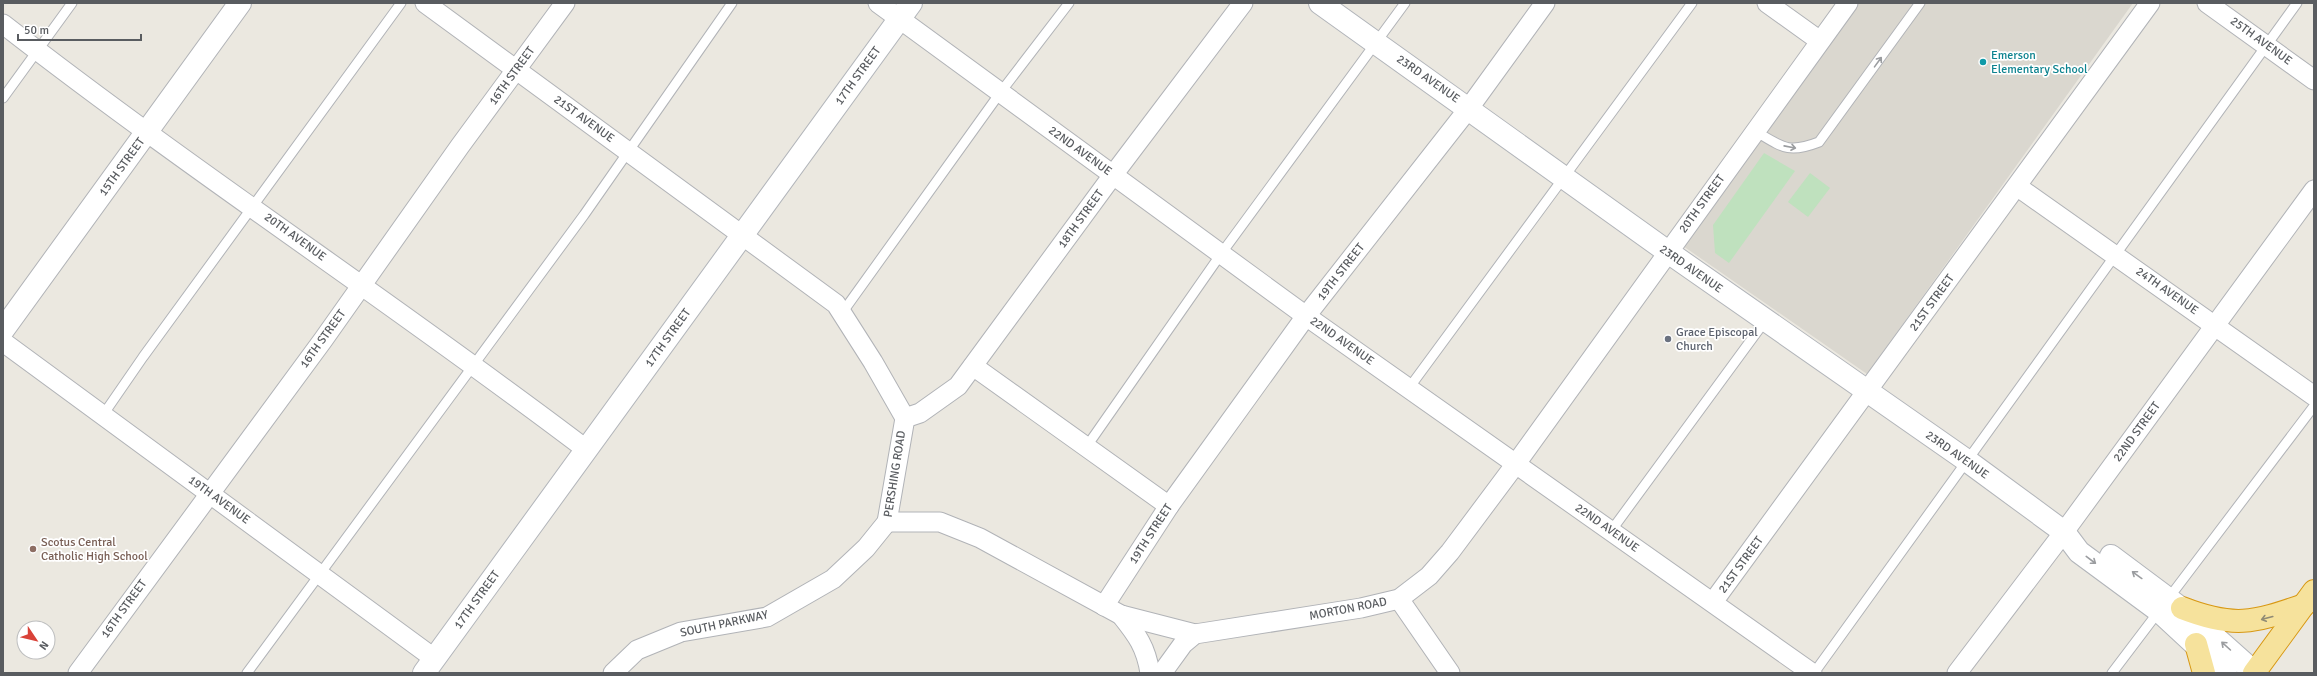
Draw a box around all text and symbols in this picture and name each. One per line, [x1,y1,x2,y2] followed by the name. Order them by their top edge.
[2227,13,2295,69] street label: 25TH AVENUE
[18,16,141,42] scale bar
[24,23,49,38] text: 50 m
[486,44,538,108] street label: 16TH STREET
[832,44,884,108] street label: 17TH STREET
[1991,48,2088,77] place label: Emerson Elementary School
[1393,52,1463,106] street label: 23RD AVENUE
[1873,56,1882,67] one-way arrow
[1978,57,1988,67] marker: Emerson Elementary School
[551,92,617,146] street label: 21ST AVENUE
[1045,123,1115,179] street label: 22ND AVENUE
[96,135,148,199] street label: 15TH STREET
[1783,144,1796,152] one-way arrow
[1676,172,1728,236] street label: 20TH STREET
[1055,187,1107,251] street label: 18TH STREET
[261,209,329,265] street label: 20TH AVENUE
[1314,240,1368,304] street label: 19TH STREET
[1656,242,1726,296] street label: 23RD AVENUE
[2133,264,2201,318] street label: 24TH AVENUE
[1906,271,1958,334] street label: 21ST STREET
[642,306,694,370] street label: 17TH STREET
[297,307,349,371] street label: 16TH STREET
[1307,313,1377,369] street label: 22ND AVENUE
[1676,325,1758,354] place label: Grace Episcopal Church
[1663,334,1673,344] marker: Grace Episcopal Church
[2110,399,2164,465] street label: 22ND STREET
[1922,428,1992,482] street label: 23RD AVENUE
[881,429,909,518] street label: PERSHING ROAD
[185,472,253,528] street label: 19TH AVENUE
[1572,500,1642,556] street label: 22ND AVENUE
[1126,501,1176,567] street label: 19TH STREET
[1715,533,1767,596] street label: 21ST STREET
[41,535,148,564] place label: Scotus Central Catholic High School
[28,544,38,554] marker: Scotus Central Catholic High School
[2085,556,2096,564] one-way arrow
[451,568,503,632] street label: 17TH STREET
[2132,571,2143,579] one-way arrow
[98,577,150,641] street label: 16TH STREET
[1308,594,1388,624] street label: MORTON ROAD
[679,607,769,641] street label: SOUTH PARKWAY
[2260,614,2273,622] one-way arrow
[16,620,56,660] north arrow
[36,639,51,652] text: N
[2221,642,2231,651] one-way arrow

